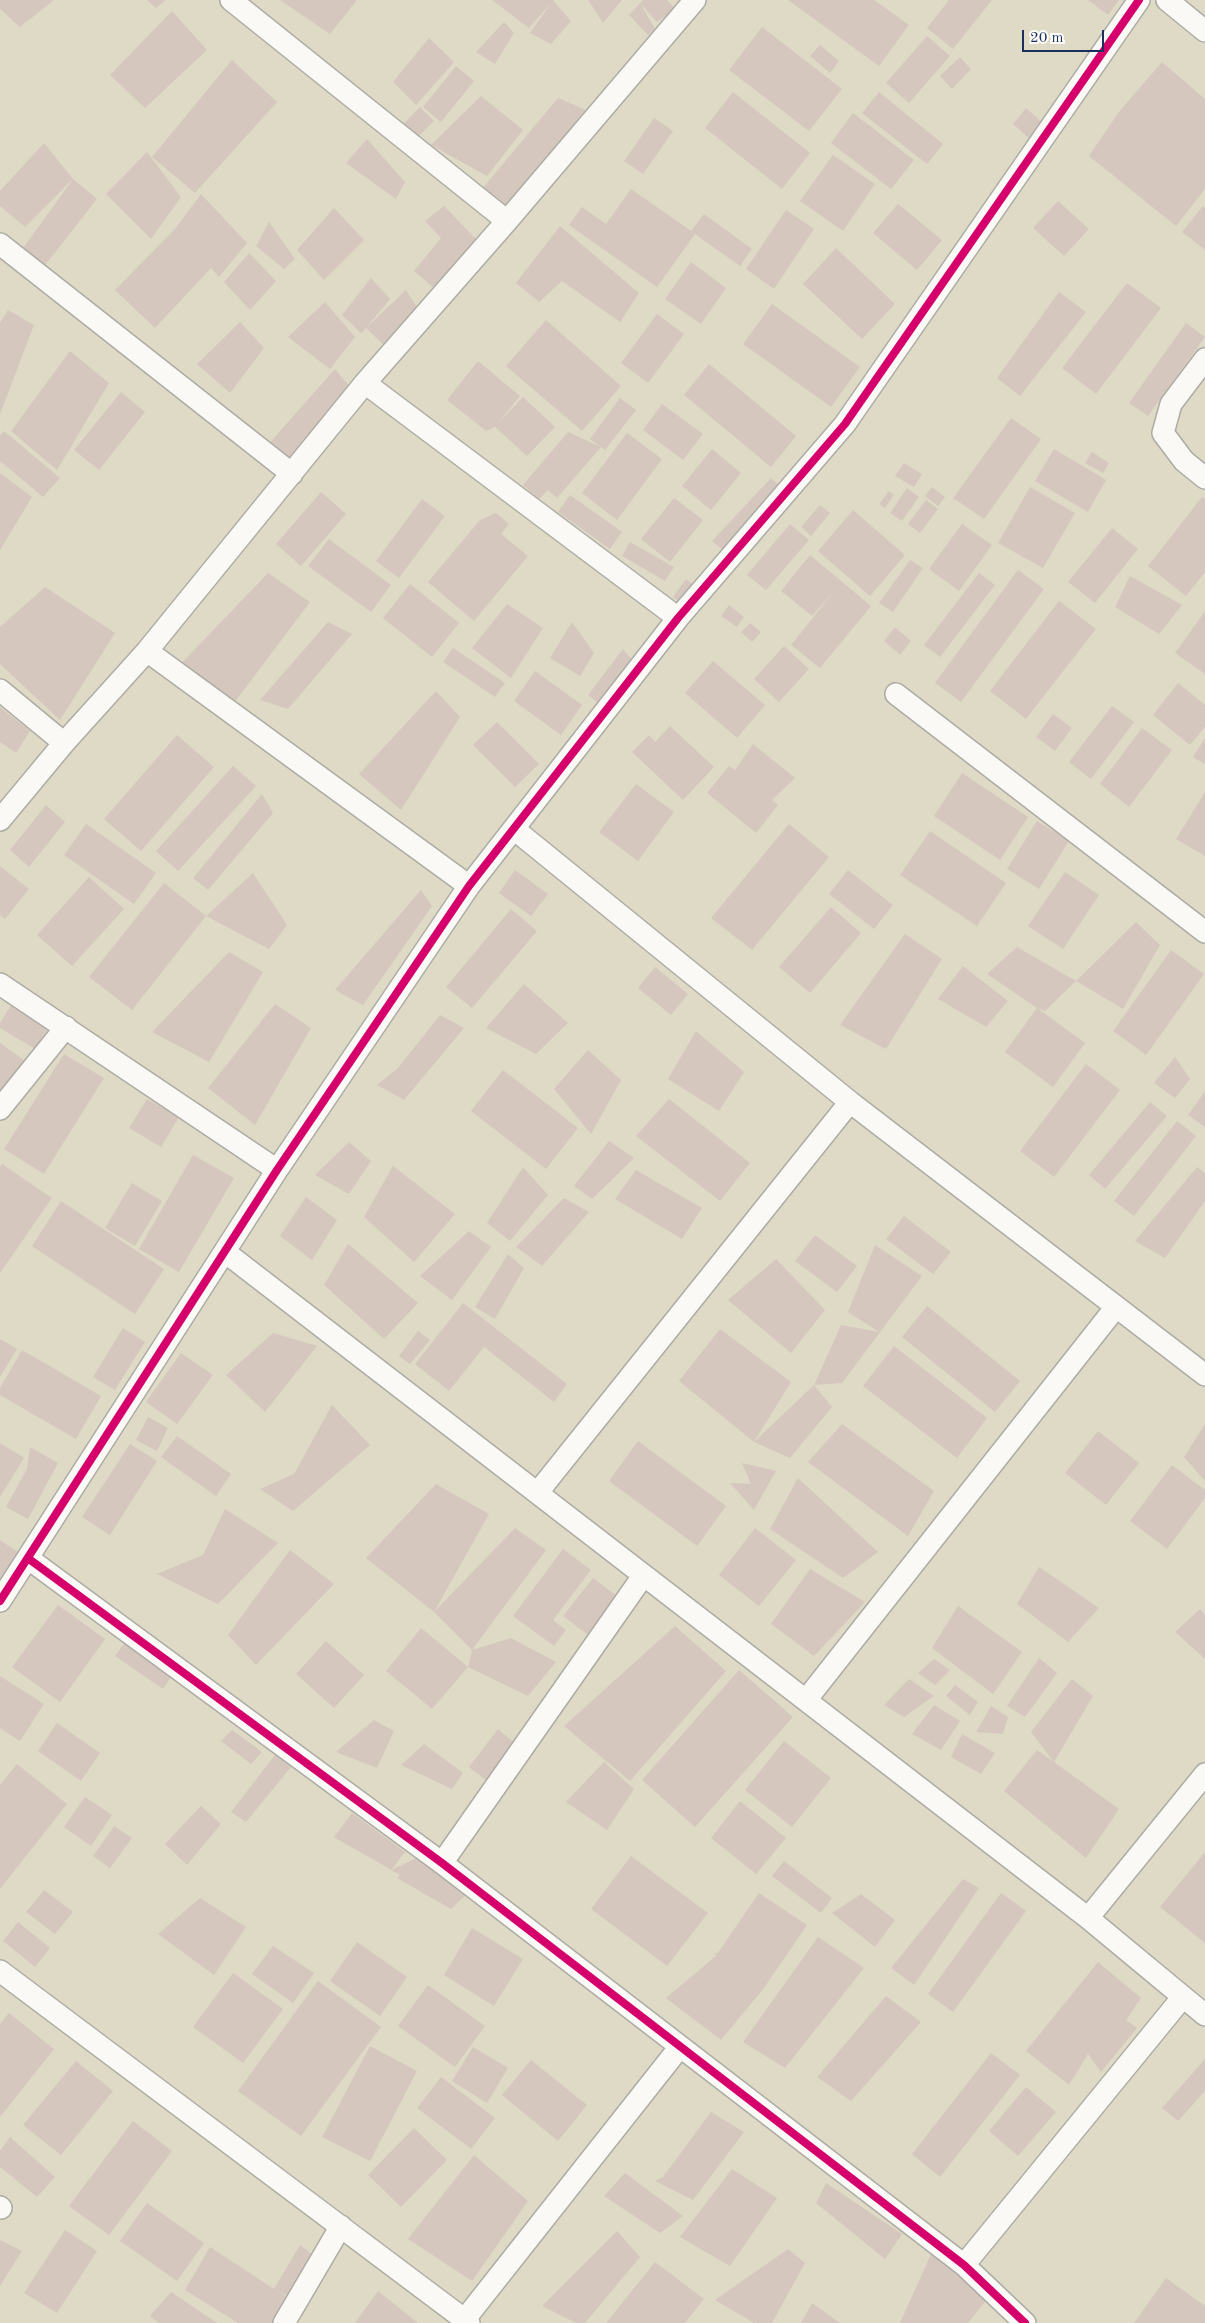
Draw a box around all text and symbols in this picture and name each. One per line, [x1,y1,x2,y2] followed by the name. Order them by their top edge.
[1025,20,1108,52] scale bar
[1030,31,1064,46] text: 20 m

